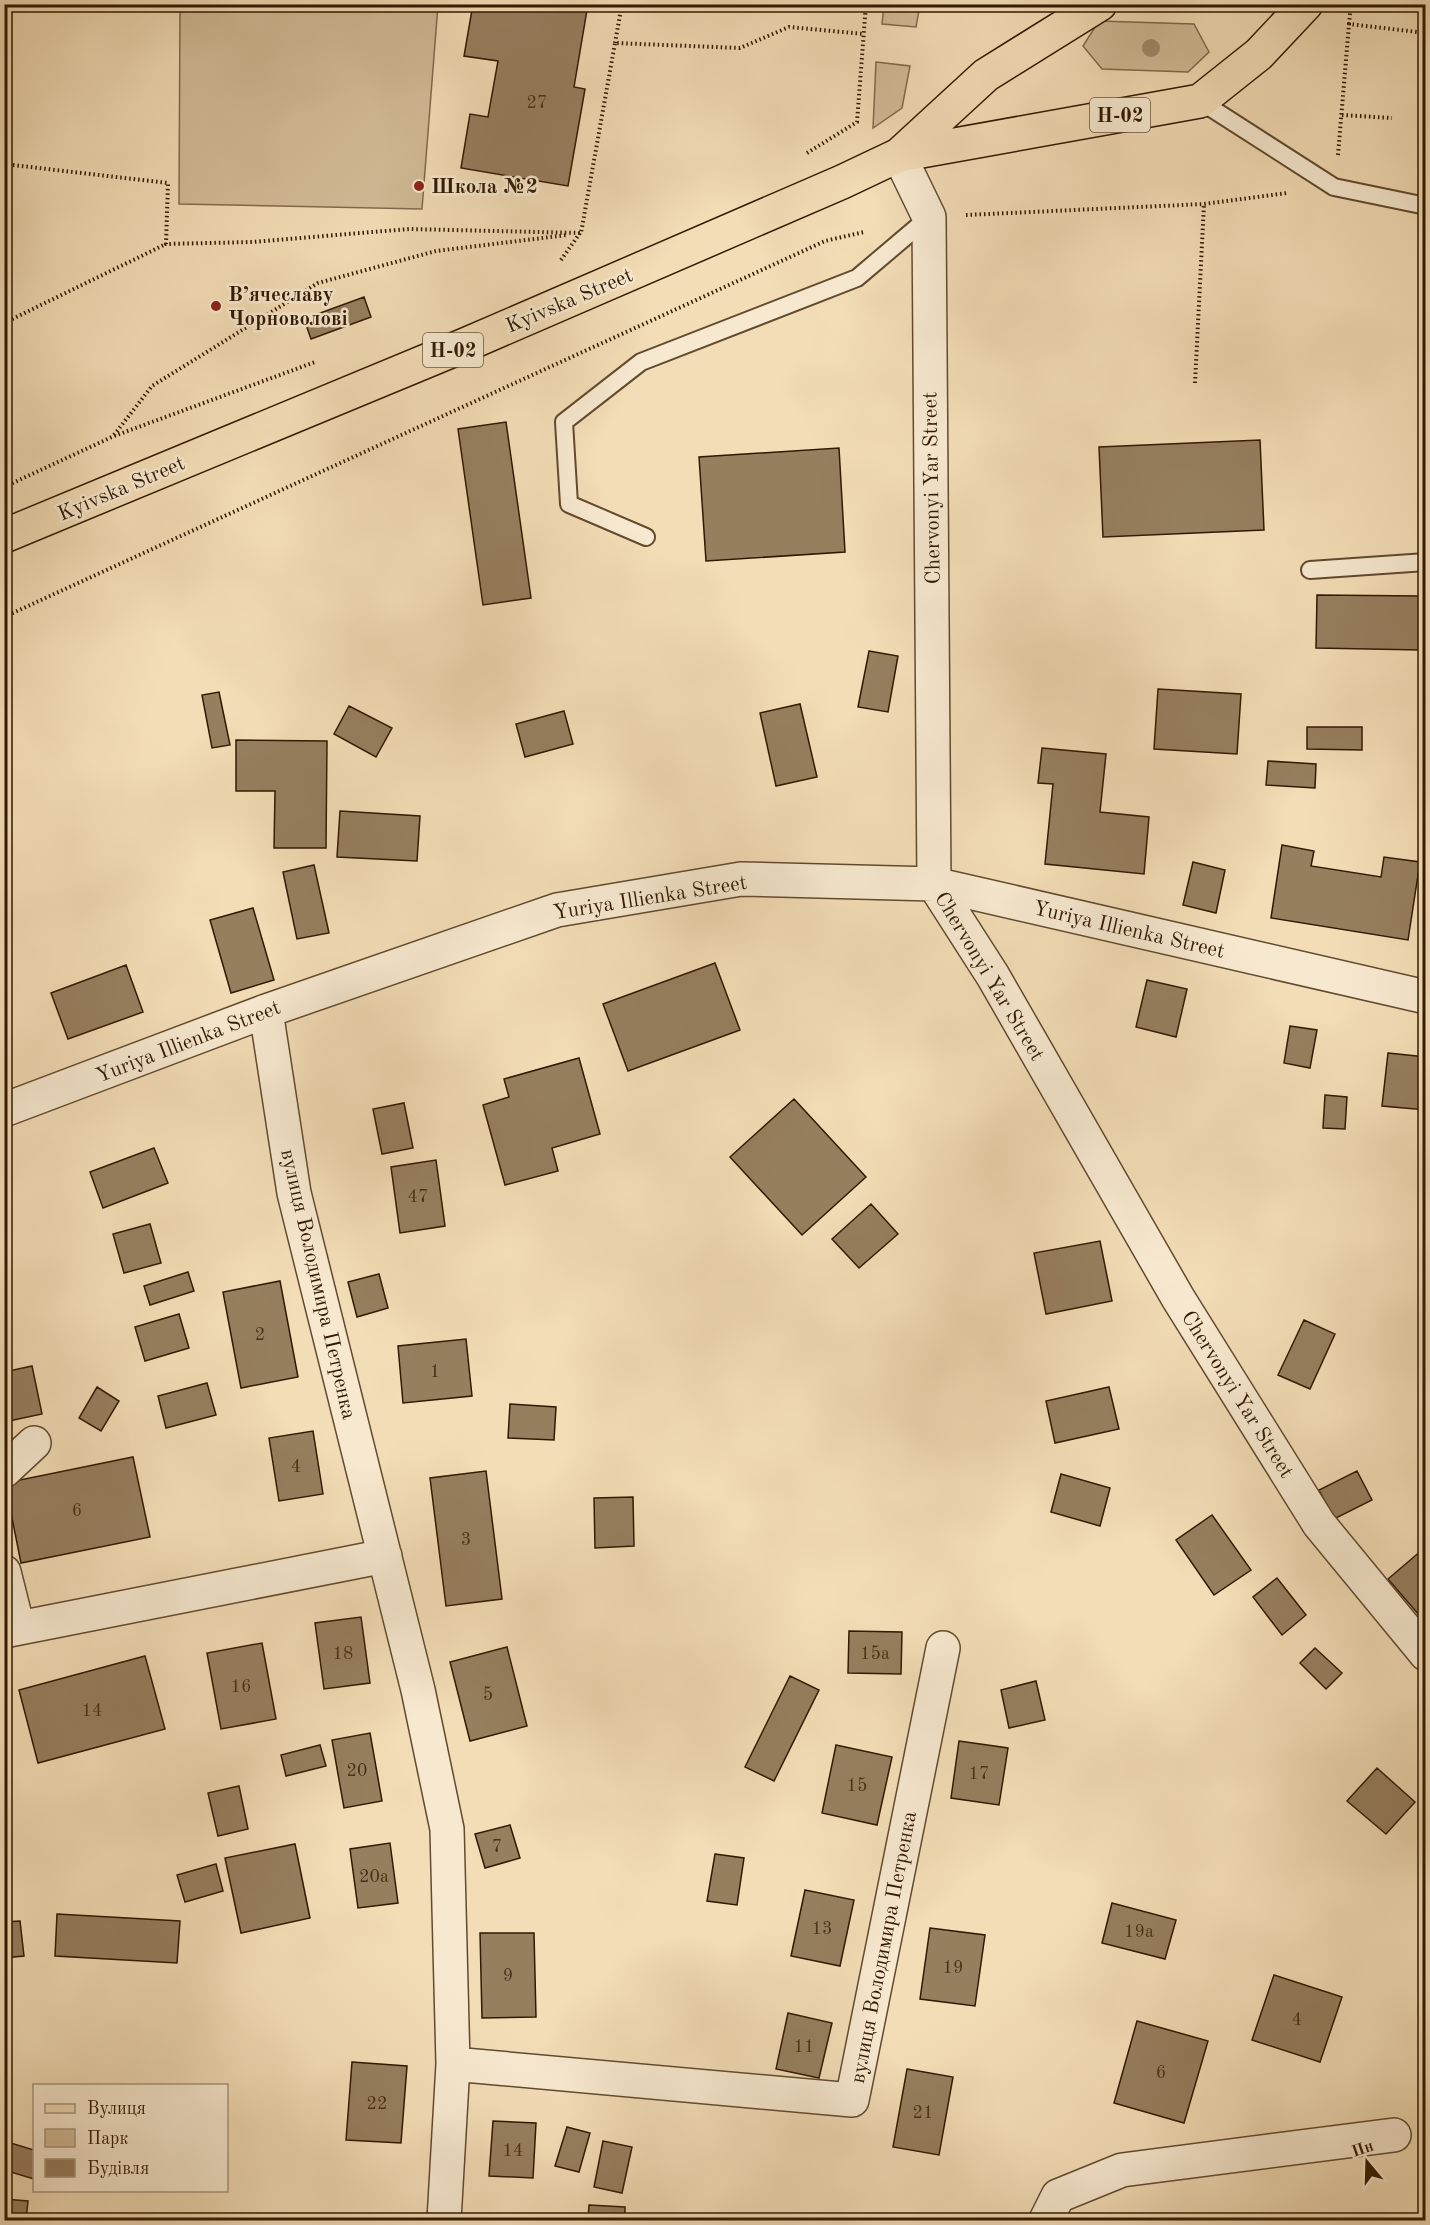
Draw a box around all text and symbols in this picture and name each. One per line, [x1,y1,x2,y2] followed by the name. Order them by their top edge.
[527,94,547,112] house number: 27
[1090,98,1150,132] road number: Н-02
[431,177,538,198] place label: Школа №2
[412,179,426,193] marker: Школа №2
[503,265,636,338] street label: Kyivska Street
[228,285,348,330] place label: В’ячеславу Чорноволові
[209,299,223,313] marker: В’ячеславу Чорноволові
[423,333,483,367] road number: Н-02
[920,391,945,585] street label: Chervonyi Yar Street
[55,453,188,526] street label: Kyivska Street
[552,873,749,924] street label: Yuriya Illienka Street
[930,889,1047,1065] street label: Chervonyi Yar Street
[1031,898,1226,963] street label: Yuriya Illienka Street
[93,997,284,1087] street label: Yuriya Illienka Street
[276,1147,359,1422] street label: вулиця Володимира Петренка
[408,1188,428,1206] house number: 47
[1177,1307,1297,1482] street label: Chervonyi Yar Street
[255,1326,265,1344] house number: 2
[430,1363,440,1381] house number: 1
[291,1458,301,1476] house number: 4
[72,1502,82,1520] house number: 6
[461,1531,471,1549] house number: 3
[333,1645,353,1663] house number: 18
[860,1645,890,1663] house number: 15а
[231,1678,251,1696] house number: 16
[483,1686,493,1704] house number: 5
[82,1702,102,1720] house number: 14
[347,1762,367,1780] house number: 20
[969,1765,989,1783] house number: 17
[847,1777,867,1795] house number: 15
[848,1809,921,2085] street label: вулиця Володимира Петренка
[492,1838,502,1856] house number: 7
[359,1868,389,1886] house number: 20а
[812,1920,832,1938] house number: 13
[1124,1923,1154,1941] house number: 19а
[943,1959,963,1977] house number: 19
[503,1967,513,1985] house number: 9
[1292,2011,1302,2029] house number: 4
[794,2038,814,2056] house number: 11
[1156,2064,1166,2082] house number: 6
[33,2084,228,2192] legend
[367,2095,387,2113] house number: 22
[87,2100,146,2118] text: Вулиця
[913,2104,933,2122] house number: 21
[87,2130,128,2148] text: Парк
[1337,2132,1397,2192] north arrow
[1350,2139,1376,2161] text: Пн
[503,2142,523,2160] house number: 14
[87,2160,149,2178] text: Будівля

